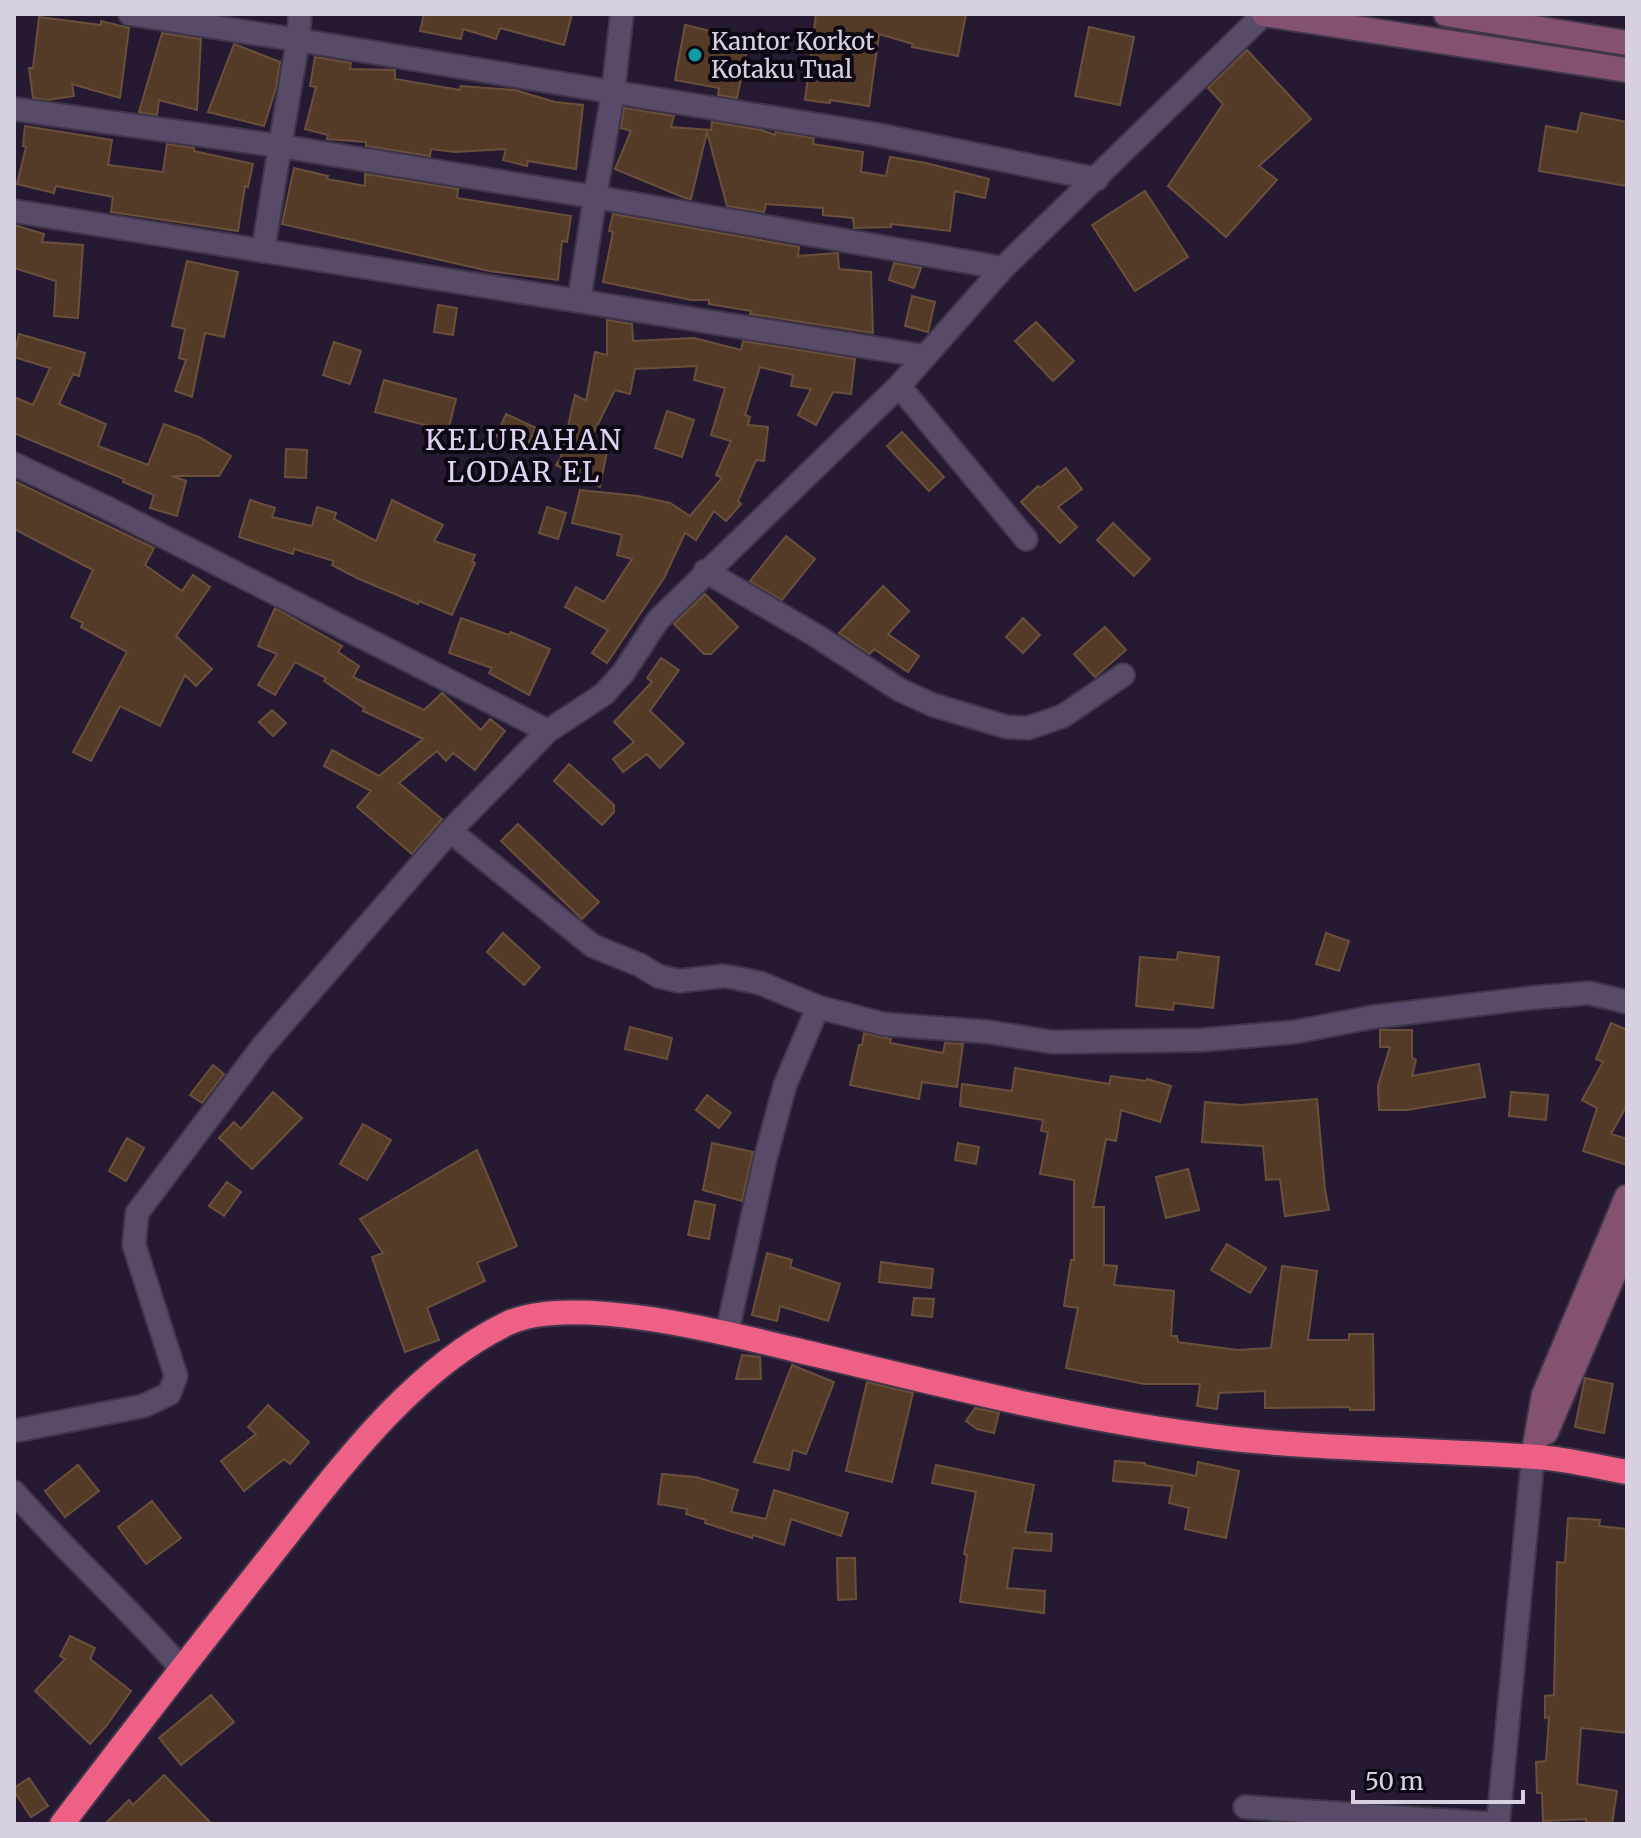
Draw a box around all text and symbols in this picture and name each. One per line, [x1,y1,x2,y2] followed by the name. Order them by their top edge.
[711,26,875,85] place label: Kantor Korkot Kotaku Tual
[686,46,704,64] marker: Kantor Korkot Kotaku Tual
[425,422,623,490] district label: KELURAHAN LODAR EL
[1353,1754,1523,1804] scale bar
[1365,1766,1424,1797] text: 50 m

